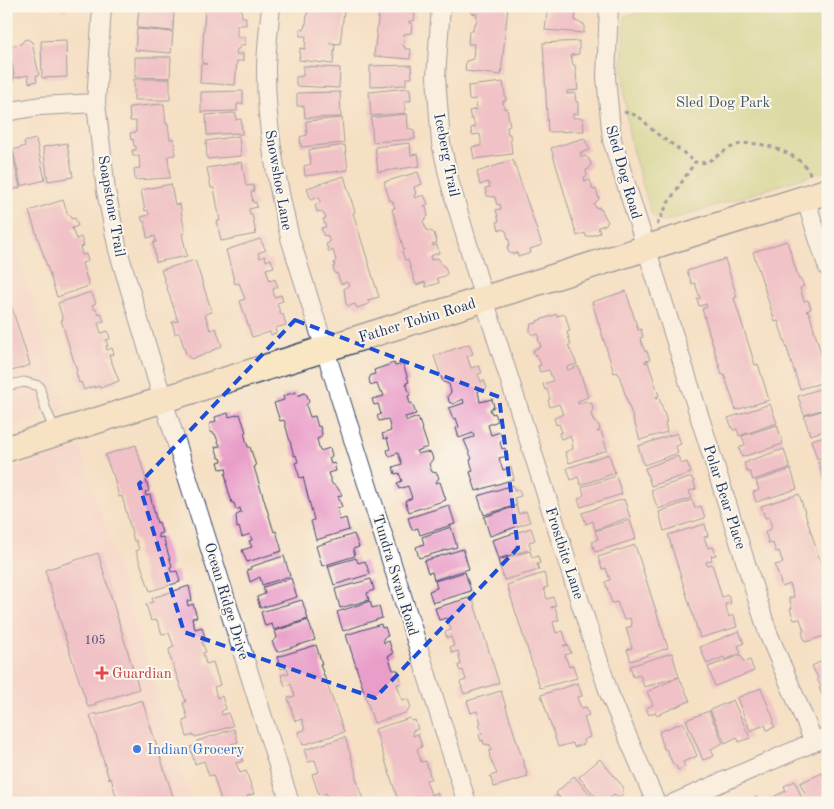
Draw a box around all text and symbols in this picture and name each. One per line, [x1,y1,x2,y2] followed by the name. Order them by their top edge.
[676,96,771,111] park label: Sled Dog Park
[430,112,461,198] street label: Iceberg Trail
[602,124,643,221] street label: Sled Dog Road
[261,129,294,232] street label: Snowshoe Lane
[94,154,127,258] street label: Soapstone Trail
[357,296,478,346] street label: Father Tobin Road
[700,443,748,552] street label: Polar Bear Place
[542,505,586,602] street label: Frostbite Lane
[369,513,420,638] street label: Tundra Swan Road
[201,541,251,662] street label: Ocean Ridge Drive
[85,634,105,647] house number: 105
[96,667,108,679] marker: Guardian
[112,667,172,682] place label: Guardian
[131,743,143,755] marker: Indian Grocery
[147,743,245,758] place label: Indian Grocery

